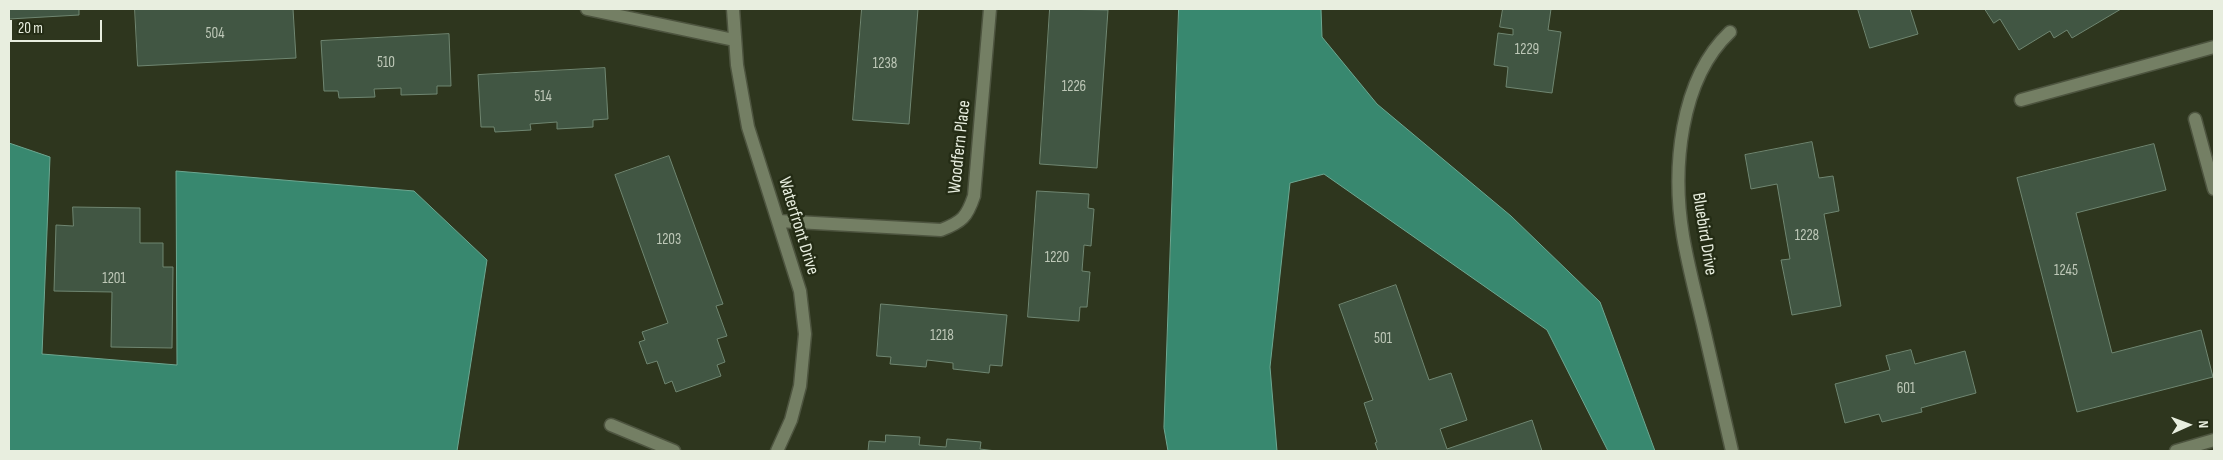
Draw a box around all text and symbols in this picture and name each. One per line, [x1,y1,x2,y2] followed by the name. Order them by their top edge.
[12,10,105,42] scale bar
[18,19,43,38] text: 20 m
[206,25,224,43] house number: 504
[1515,41,1539,59] house number: 1229
[377,54,395,72] house number: 510
[873,55,897,73] house number: 1238
[1062,78,1086,96] house number: 1226
[534,88,552,106] house number: 514
[944,99,976,195] street label: Woodfern Place
[773,174,823,278] street label: Waterfront Drive
[1687,191,1721,277] street label: Bluebird Drive
[1795,227,1819,245] house number: 1228
[657,231,681,249] house number: 1203
[1045,249,1069,267] house number: 1220
[2054,262,2078,280] house number: 1245
[102,270,126,288] house number: 1201
[930,327,954,345] house number: 1218
[1374,330,1392,348] house number: 501
[1897,380,1915,398] house number: 601
[2163,400,2213,450] north arrow
[2195,420,2212,428] text: N

